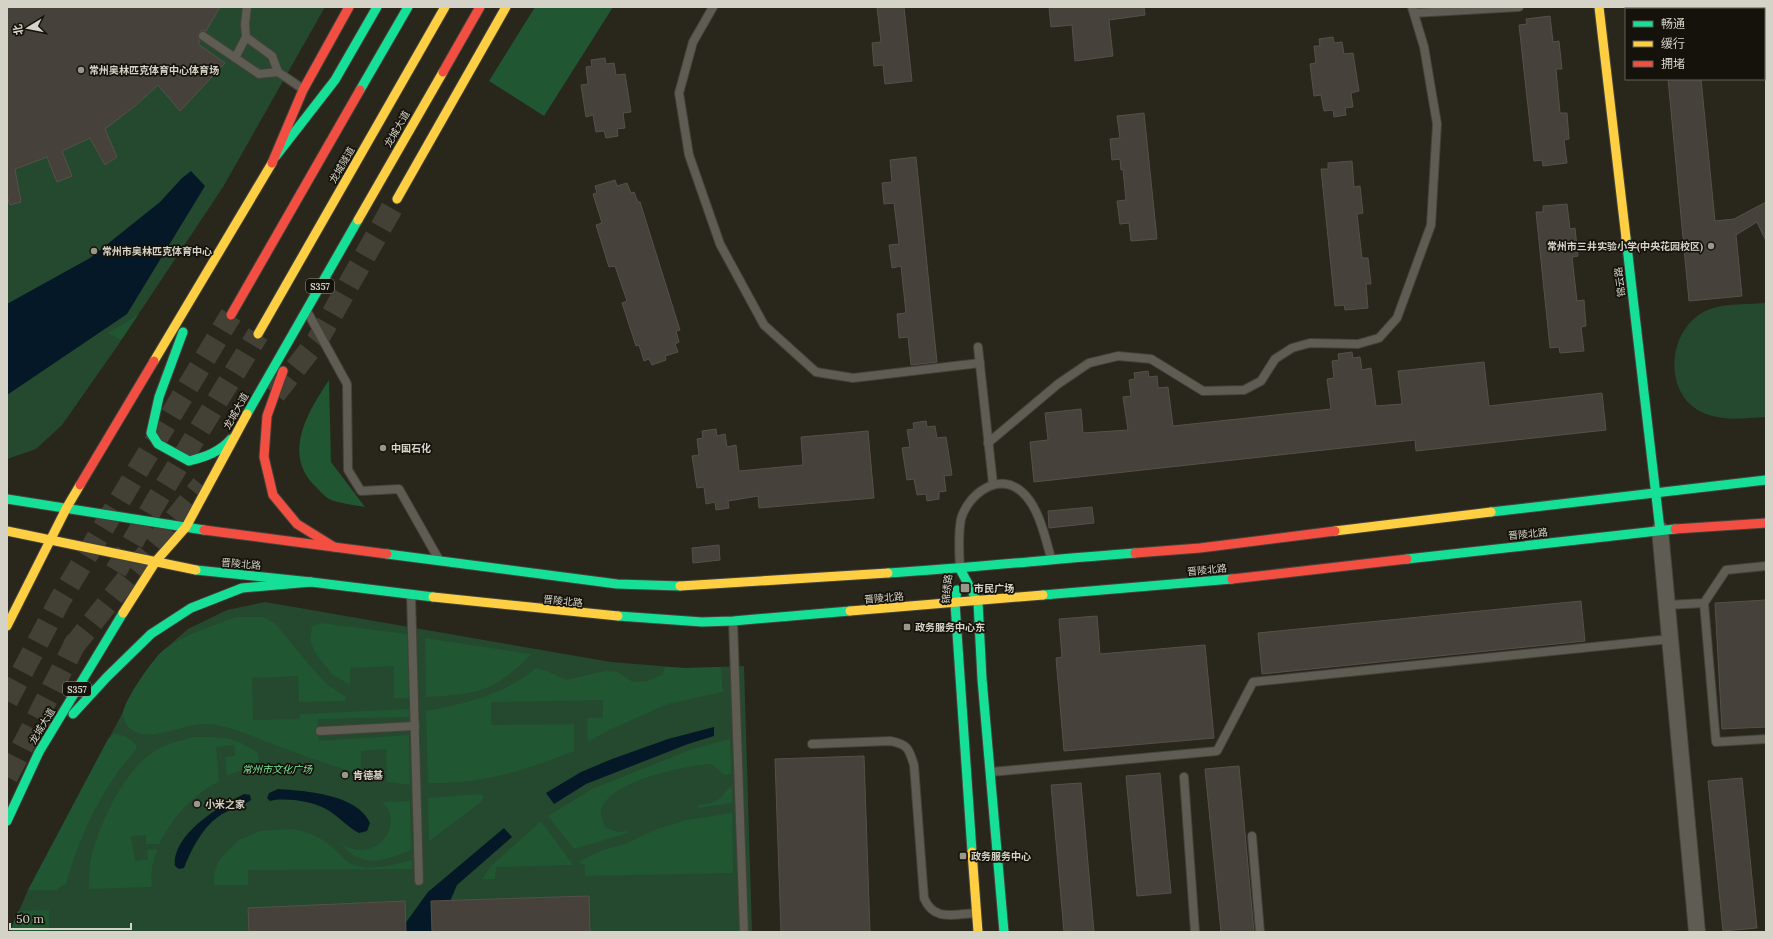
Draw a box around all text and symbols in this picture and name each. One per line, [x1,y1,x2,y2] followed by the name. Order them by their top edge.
[8,8,48,48] north arrow
[1625,8,1765,80] legend
[1661,16,1685,31] text: 畅通
[10,23,26,36] text: 北
[1661,36,1685,51] text: 缓行
[1661,56,1685,71] text: 拥堵
[89,64,219,77] place label: 常州奥林匹克体育中心体育场
[76,65,86,75] marker: 常州奥林匹克体育中心体育场
[381,108,413,150] street label: 龙城大道
[326,144,358,186] street label: 龙城隧道
[1547,240,1703,253] place label: 常州市三井实验小学(中央花园校区)
[1706,241,1716,251] marker: 常州市三井实验小学(中央花园校区)
[102,245,212,258] place label: 常州市奥林匹克体育中心
[89,246,99,256] marker: 常州市奥林匹克体育中心
[1612,266,1628,298] street label: 锦云路
[306,279,334,293] road number: S357
[221,390,251,432] street label: 龙城大道
[391,442,431,455] place label: 中国石化
[378,443,388,453] marker: 中国石化
[1507,525,1549,543] street label: 晋陵北路
[221,556,261,572] street label: 晋陵北路
[1186,561,1228,579] street label: 晋陵北路
[939,573,955,605] street label: 锦绣路
[959,582,971,594] marker: 市民广场
[974,582,1014,595] place label: 市民广场
[864,590,904,606] street label: 晋陵北路
[542,592,584,610] street label: 晋陵北路
[915,621,985,634] place label: 政务服务中心东
[902,622,912,632] marker: 政务服务中心东
[63,682,91,696] road number: S357
[26,706,58,746] street label: 龙城大道
[242,763,313,776] park label: 常州市文化广场
[353,769,383,782] place label: 肯德基
[340,770,350,780] marker: 肯德基
[205,798,245,811] place label: 小米之家
[192,799,202,809] marker: 小米之家
[971,850,1031,863] place label: 政务服务中心
[958,851,968,861] marker: 政务服务中心
[10,905,131,931] scale bar
[16,911,44,926] text: 50 m

